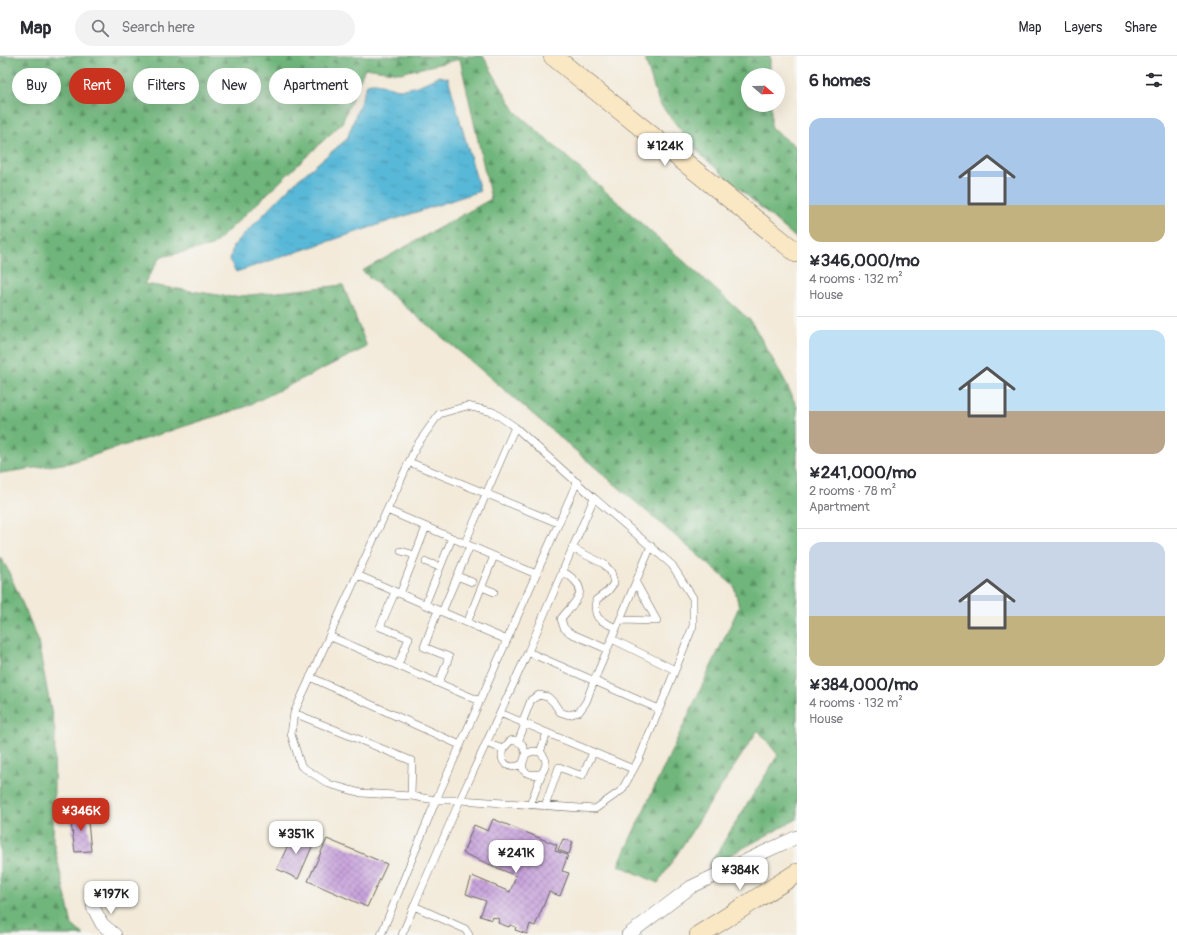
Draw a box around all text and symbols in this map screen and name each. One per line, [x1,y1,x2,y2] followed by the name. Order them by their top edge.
[75,10,355,46] search box
[20,16,51,40] text: Map
[89,17,111,39] icon: search
[121,18,195,37] text: Search here
[1019,19,1042,36] text: Map
[1064,19,1102,36] text: Layers
[1124,19,1157,36] text: Share
[12,68,61,104] chip: Buy
[69,68,125,104] chip: Rent
[133,68,199,104] chip: Filters
[207,68,261,104] chip: New
[269,68,362,104] chip: Apartment
[741,68,785,112] north arrow
[741,68,785,112] map controls
[1143,69,1165,91] icon: filters
[809,70,870,91] text: 6 homes
[637,133,693,167] pin: ¥124K
[647,138,683,154] text: ¥124K
[951,144,1023,216] icon: home
[809,250,920,271] text: ¥346,000/mo
[809,271,903,287] text: 4 rooms · 132 m²
[809,287,843,303] text: House
[951,356,1023,428] icon: home
[809,462,916,483] text: ¥241,000/mo
[809,483,896,499] text: 2 rooms · 78 m²
[809,499,870,515] text: Apartment
[951,568,1023,640] icon: home
[809,674,918,695] text: ¥384,000/mo
[809,695,903,711] text: 4 rooms · 132 m²
[809,711,843,727] text: House
[53,798,109,832] pin: ¥346K
[61,803,101,819] text: ¥346K
[268,821,324,855] pin: ¥351K
[278,826,314,842] text: ¥351K
[488,840,544,874] pin: ¥241K
[498,845,534,861] text: ¥241K
[712,857,768,891] pin: ¥384K
[721,862,759,878] text: ¥384K
[83,881,139,915] pin: ¥197K
[93,886,129,902] text: ¥197K

